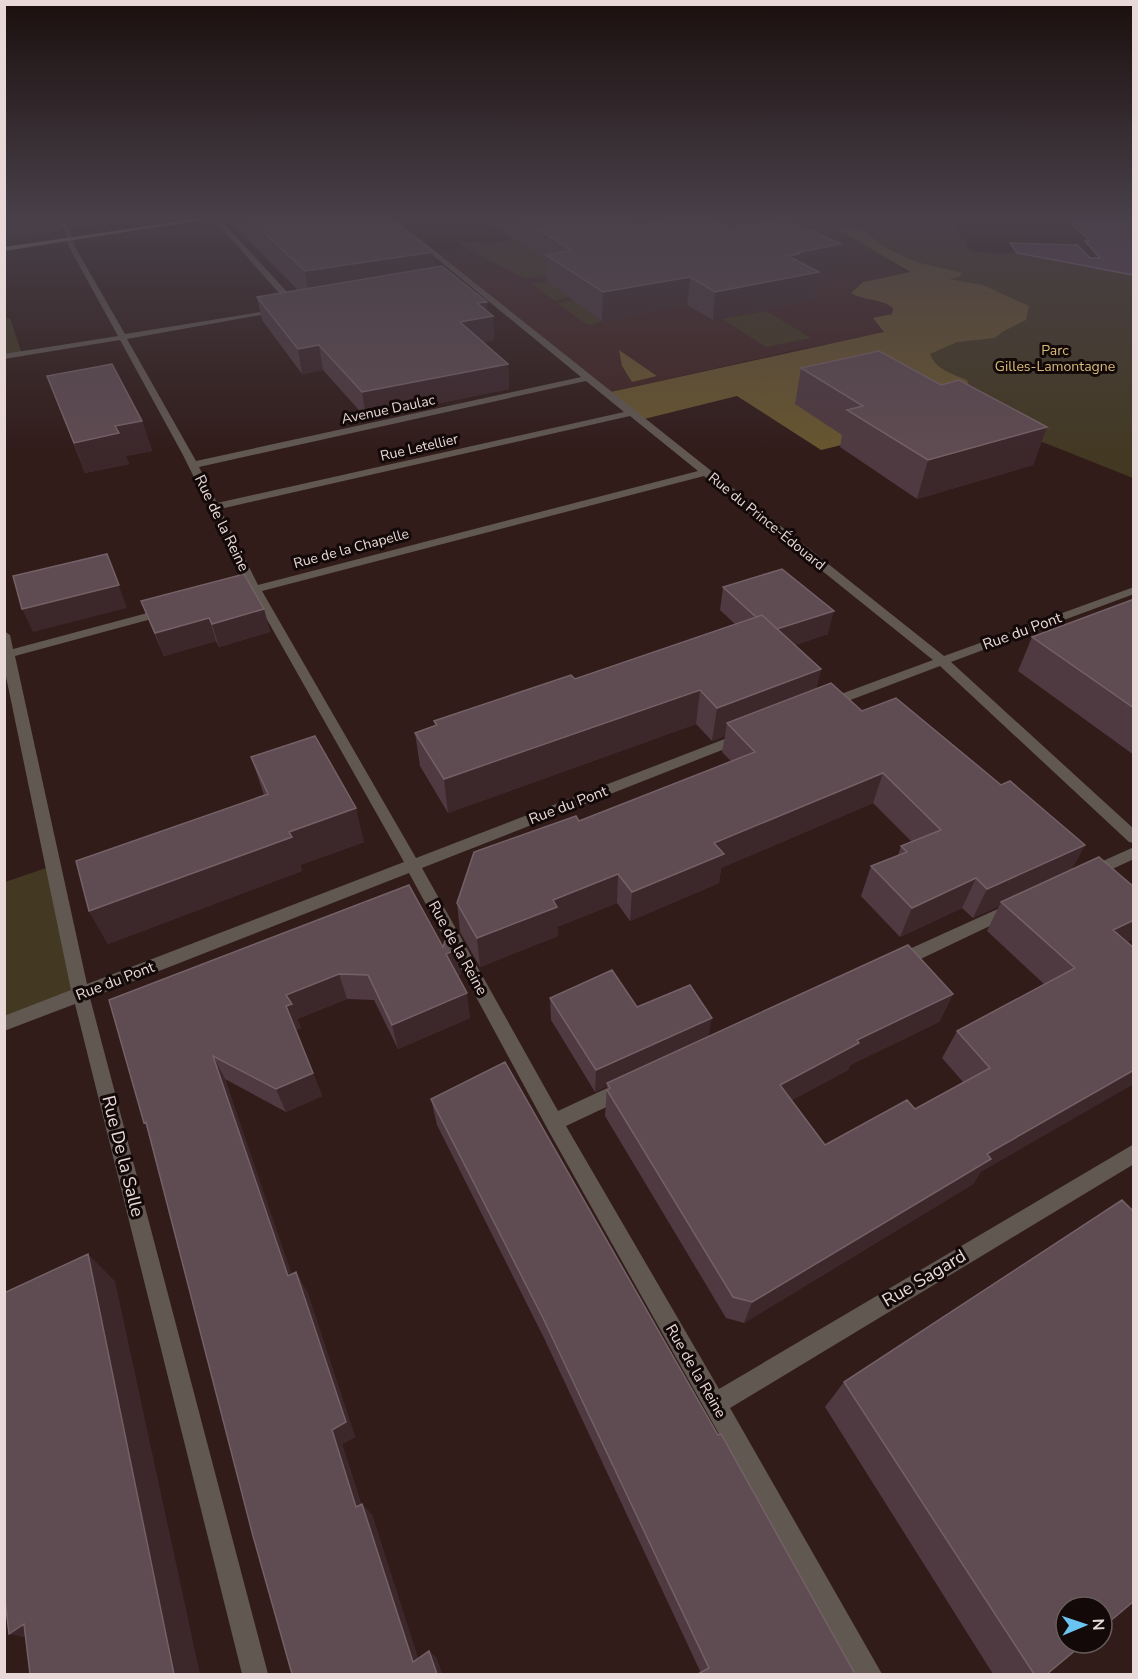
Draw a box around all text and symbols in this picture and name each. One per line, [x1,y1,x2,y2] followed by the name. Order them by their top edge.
[995,341,1115,376] park label: Parc Gilles-Lamontagne
[340,390,437,429] street label: Avenue Daulac
[378,429,460,466] street label: Rue Letellier
[704,468,829,574] street label: Rue du Prince-Édouard
[190,471,254,575] street label: Rue de la Reine
[291,524,411,573] street label: Rue de la Chapelle
[980,607,1065,655] street label: Rue du Pont
[526,781,611,829] street label: Rue du Pont
[424,897,492,999] street label: Rue de la Reine
[73,957,158,1005] street label: Rue du Pont
[96,1093,150,1219] street label: Rue De la Salle
[878,1244,970,1312] street label: Rue Sagard
[661,1321,731,1421] street label: Rue de la Reine
[1054,1595,1114,1655] north arrow
[1087,1618,1109,1631] text: N

